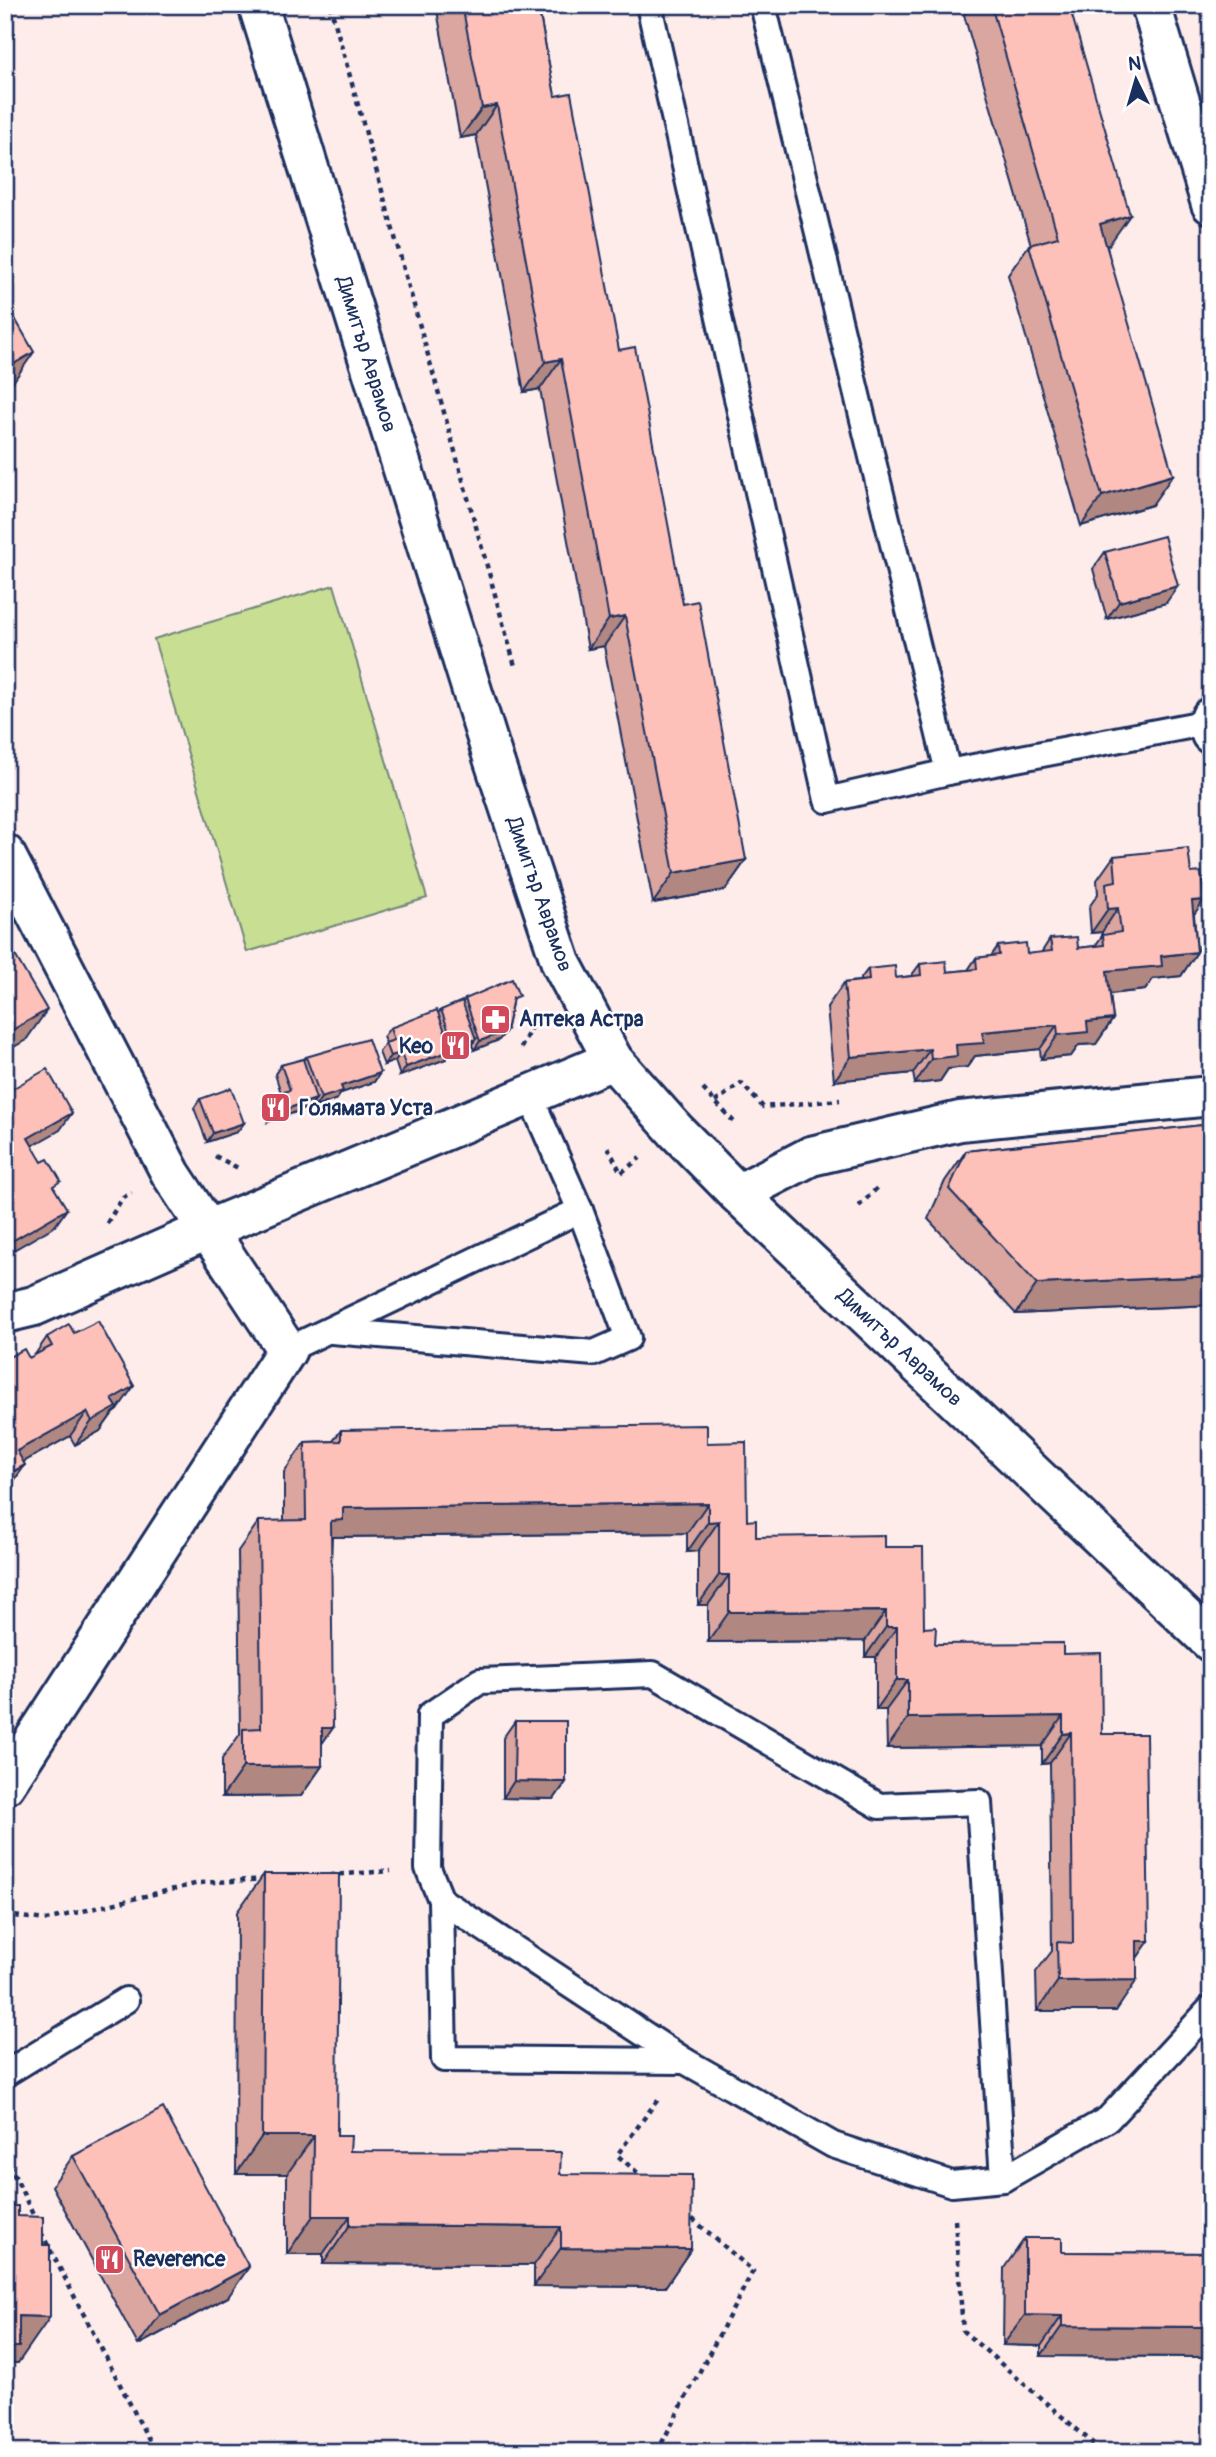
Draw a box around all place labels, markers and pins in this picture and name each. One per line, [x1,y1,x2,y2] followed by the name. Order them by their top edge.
[479,1002,513,1036] pharmacy icon: Аптека Астра
[519,1006,644,1033] place label: Аптека Астра
[439,1029,473,1063] restaurant icon: Keo
[399,1033,434,1060] place label: Keo
[259,1091,293,1125] restaurant icon: Голямата Уста
[299,1095,433,1122] place label: Голямата Уста
[93,2242,127,2276] restaurant icon: Reverence
[133,2246,226,2273] place label: Reverence

